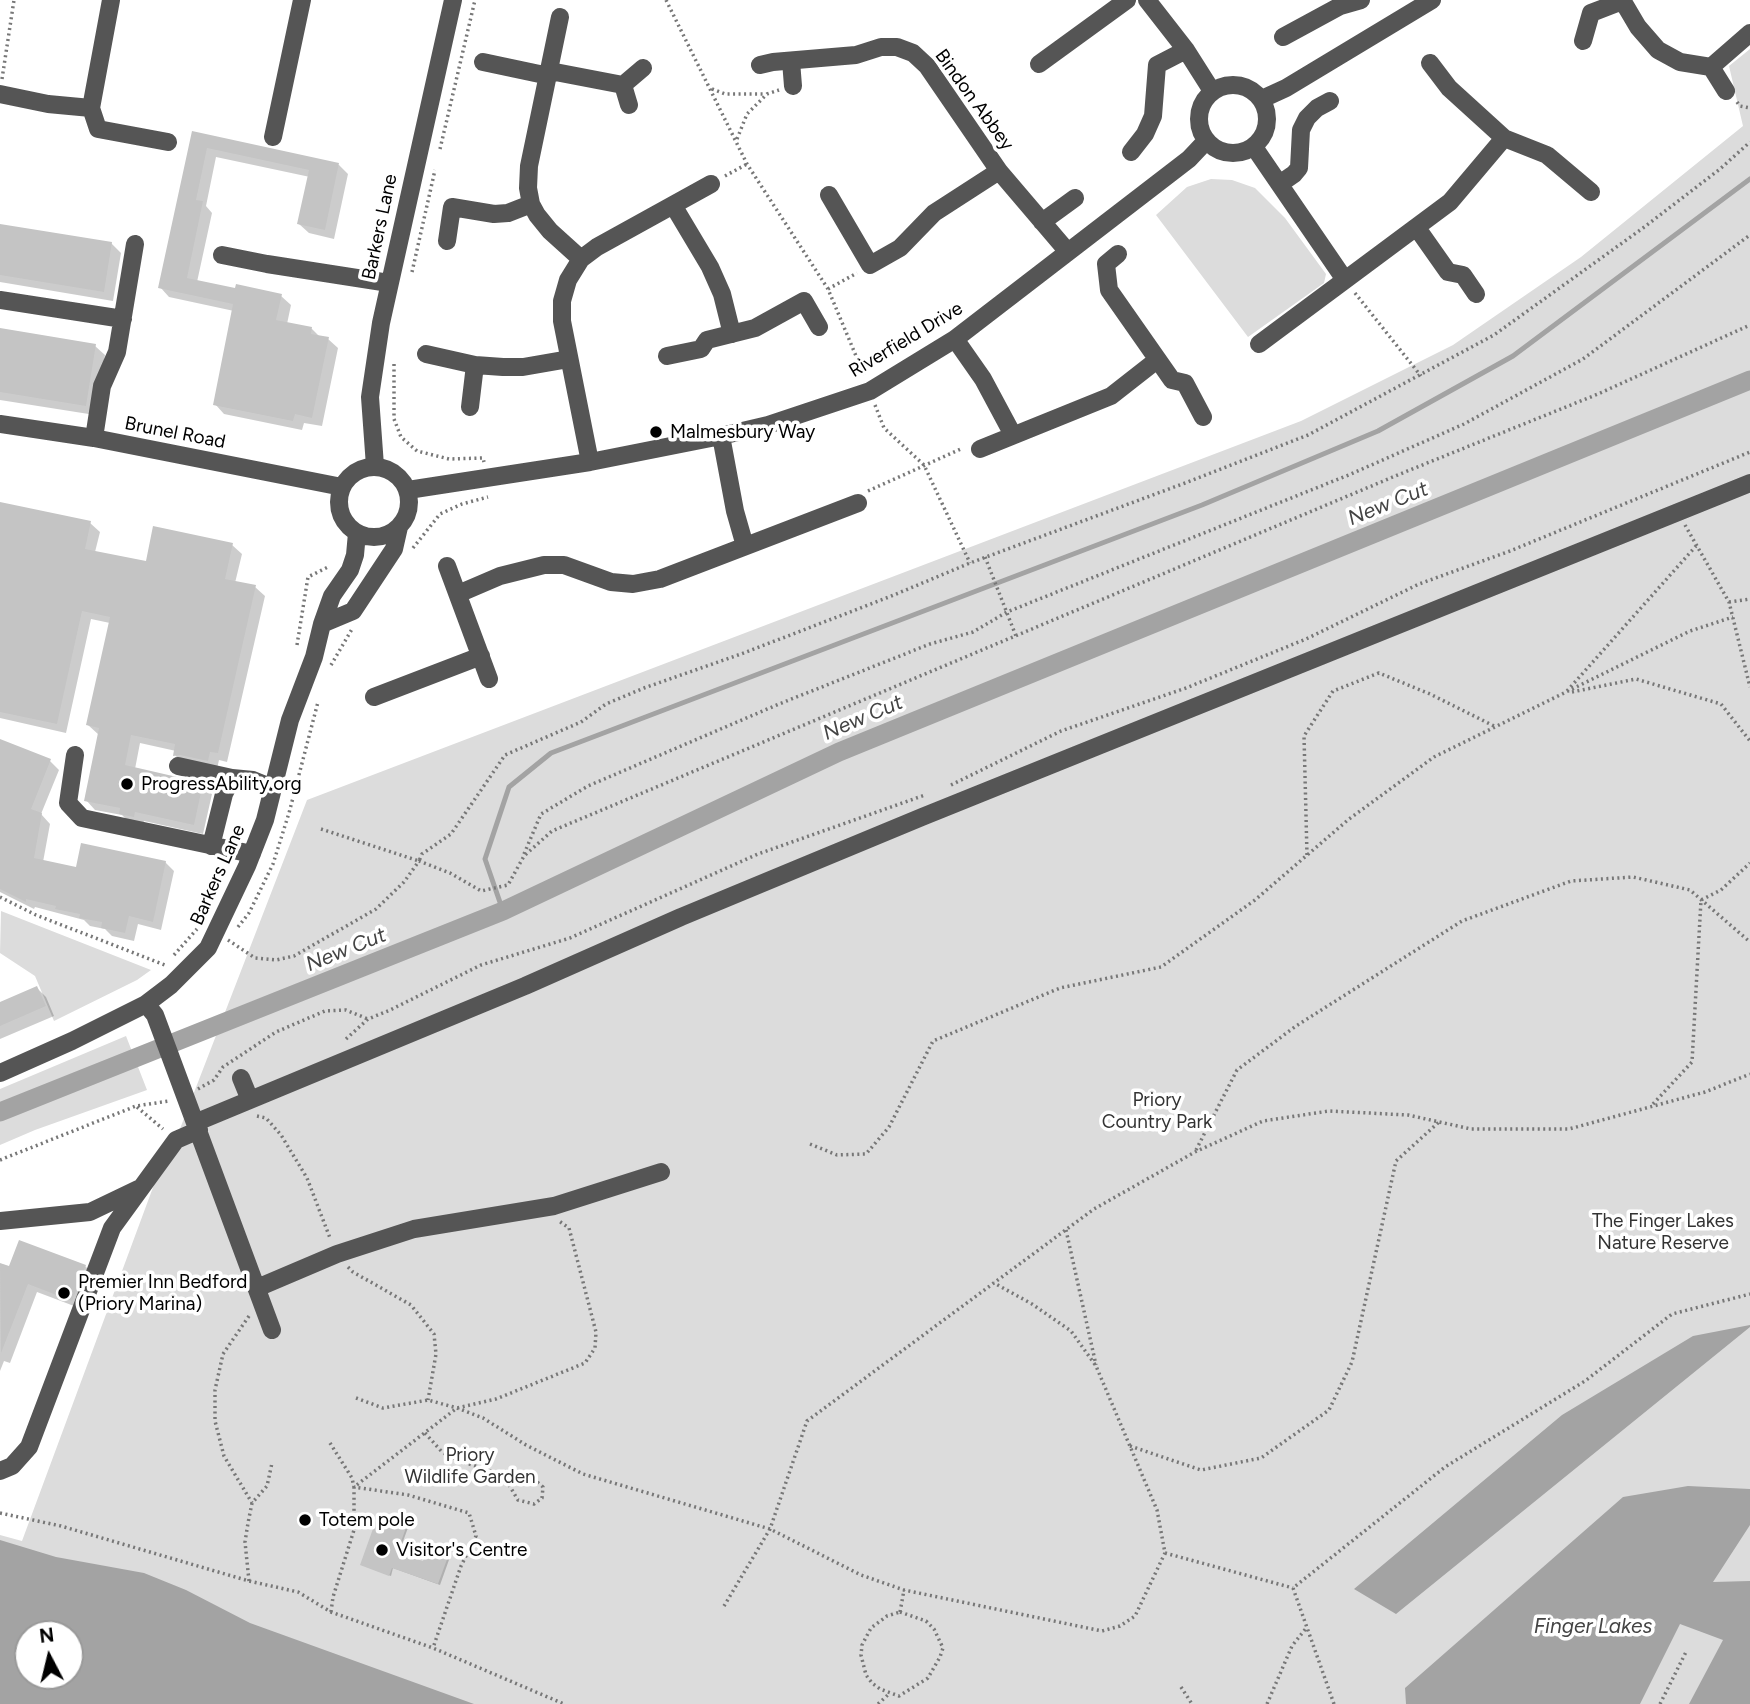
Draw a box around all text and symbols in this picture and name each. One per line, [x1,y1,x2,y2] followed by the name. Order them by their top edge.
[930,45,1018,155] street label: Bindon Abbey
[358,172,402,282] street label: Barkers Lane
[845,297,967,383] street label: Riverfield Drive
[123,412,227,454] street label: Brunel Road
[670,421,815,443] place label: Malmesbury Way
[648,424,664,440] marker: Malmesbury Way
[1344,477,1432,531] water label: New Cut
[819,690,907,746] water label: New Cut
[141,773,302,795] place label: ProgressAbility.org
[119,776,135,792] marker: ProgressAbility.org
[186,821,250,929] street label: Barkers Lane
[302,923,390,977] water label: New Cut
[1102,1089,1212,1133] park label: Priory Country Park
[1592,1210,1734,1254] park label: The Finger Lakes Nature Reserve
[78,1271,247,1315] place label: Premier Inn Bedford (Priory Marina)
[56,1285,72,1301] marker: Premier Inn Bedford (Priory Marina)
[404,1444,536,1488] park label: Priory Wildlife Garden
[319,1509,415,1531] place label: Totem pole
[297,1512,313,1528] marker: Totem pole
[396,1539,527,1561] place label: Visitor's Centre
[374,1542,390,1558] marker: Visitor's Centre
[1534,1614,1652,1640] water label: Finger Lakes
[14,1620,84,1690] north arrow
[38,1623,55,1648] text: N

